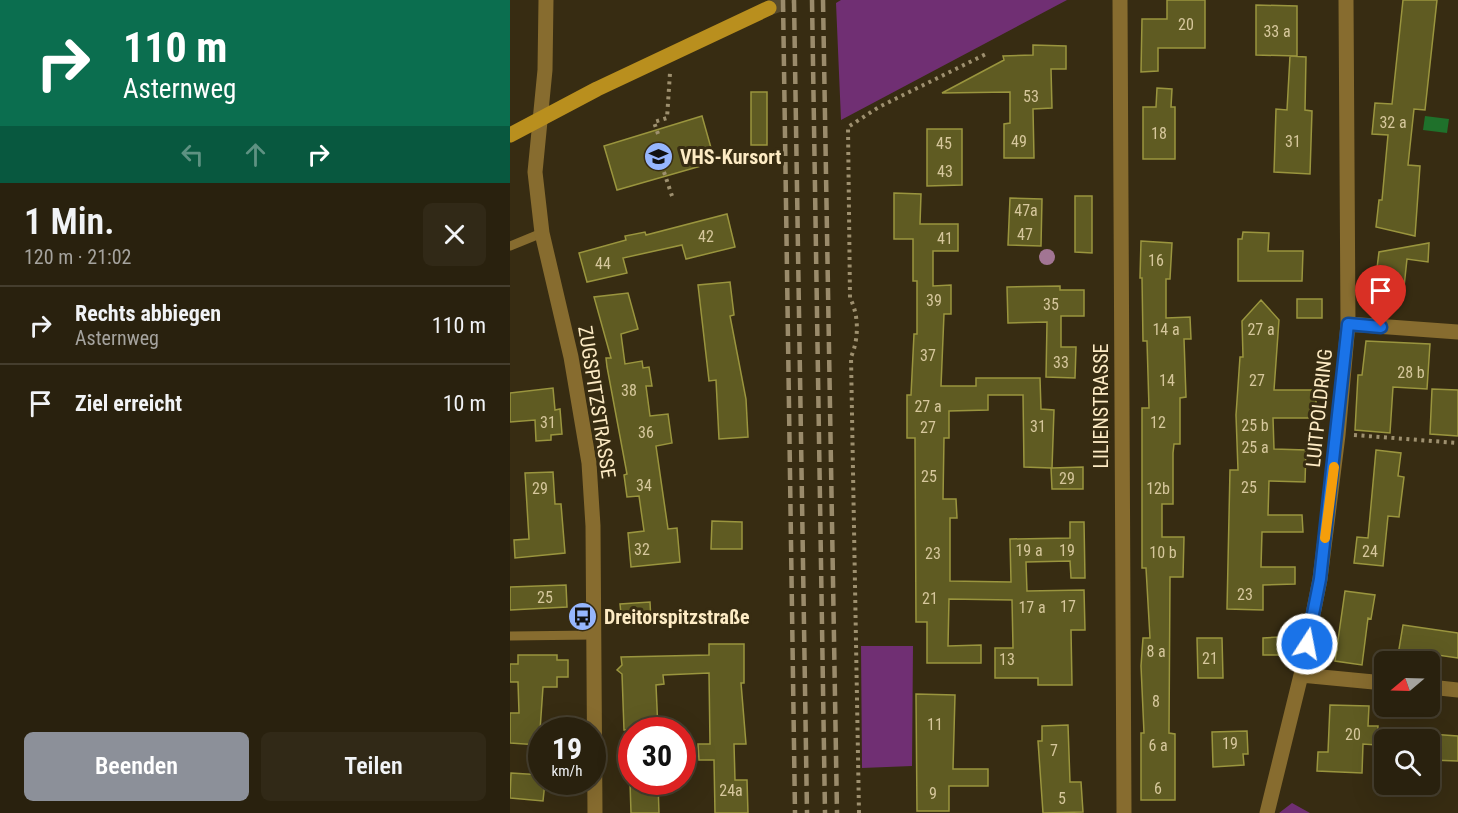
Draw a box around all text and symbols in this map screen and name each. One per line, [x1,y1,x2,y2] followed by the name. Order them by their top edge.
[1178,15,1194,34] house number: 20
[1263,22,1291,41] house number: 33 a
[123,23,228,72] text: 110 m
[24,24,102,102] icon: right
[123,73,236,105] text: Asternweg
[1023,87,1039,106] house number: 53
[1379,113,1407,132] house number: 32 a
[1151,124,1167,143] house number: 18
[1011,132,1027,151] house number: 49
[1285,132,1301,151] house number: 31
[936,134,952,153] house number: 45
[176,138,209,171] icon: left
[239,138,272,171] icon: ahead
[302,138,335,171] icon: right
[643,141,675,173] school or university icon: VHS-Kursort
[680,145,781,169] place label: VHS-Kursort
[937,162,953,181] house number: 43
[24,201,114,243] text: 1 Min.
[1014,201,1038,220] house number: 47a
[423,203,486,266] button: close
[1017,225,1033,244] house number: 47
[698,227,714,246] house number: 42
[937,229,953,248] house number: 41
[24,245,131,269] text: 120 m · 21:02
[1148,251,1164,270] house number: 16
[595,254,611,273] house number: 44
[1355,265,1406,327] pin
[1364,274,1397,307] icon: arrive
[926,291,942,310] house number: 39
[1043,295,1059,314] house number: 35
[75,301,221,326] text: Rechts abbiegen
[24,309,57,342] icon: right
[432,313,486,338] text: 110 m
[1152,320,1180,339] house number: 14 a
[1247,320,1275,339] house number: 27 a
[573,324,621,480] street label: ZUGSPITZSTRASSE
[75,326,159,350] text: Asternweg
[1089,343,1113,468] street label: LILIENSTRASSE
[920,346,936,365] house number: 37
[1301,347,1337,469] street label: LUITPOLDRING
[1053,353,1069,372] house number: 33
[1397,363,1425,382] house number: 28 b
[1159,371,1175,390] house number: 14
[1249,371,1265,390] house number: 27
[621,381,637,400] house number: 38
[24,387,57,420] icon: arrive
[75,391,182,416] text: Ziel erreicht
[443,391,486,416] text: 10 m
[914,397,942,416] house number: 27 a
[540,413,556,432] house number: 31
[1150,413,1166,432] house number: 12
[1241,416,1269,435] house number: 25 b
[1030,417,1046,436] house number: 31
[920,418,936,437] house number: 27
[638,423,654,442] house number: 36
[1241,438,1269,457] house number: 25 a
[921,467,937,486] house number: 25
[1059,469,1075,488] house number: 29
[636,476,652,495] house number: 34
[1241,478,1257,497] house number: 25
[532,479,548,498] house number: 29
[1146,479,1170,498] house number: 12b
[634,540,650,559] house number: 32
[1015,541,1043,560] house number: 19 a
[1059,541,1075,560] house number: 19
[1362,542,1378,561] house number: 24
[1149,543,1177,562] house number: 10 b
[925,544,941,563] house number: 23
[1237,585,1253,604] house number: 23
[537,588,553,607] house number: 25
[922,589,938,608] house number: 21
[1060,597,1076,616] house number: 17
[1018,598,1046,617] house number: 17 a
[567,601,599,633] bus stop icon: Dreitorspitzstraße
[604,605,750,629] place label: Dreitorspitzstraße
[1275,612,1339,676] position arrow
[1146,642,1166,661] house number: 8 a
[1202,649,1218,668] house number: 21
[999,650,1015,669] house number: 13
[1374,651,1440,717] north arrow
[1374,651,1440,795] map controls
[1152,692,1160,711] house number: 8
[927,715,943,734] house number: 11
[618,717,696,795] speed limit sign: 30
[1345,725,1361,744] house number: 20
[1374,729,1440,795] button: search
[552,731,582,766] text: 19
[24,732,249,801] button: Beenden
[261,732,486,801] button: Teilen
[1222,734,1238,753] house number: 19
[1148,736,1168,755] house number: 6 a
[1050,741,1058,760] house number: 7
[552,762,582,780] text: km/h
[1154,779,1162,798] house number: 6
[719,781,743,800] house number: 24a
[929,784,937,803] house number: 9
[1058,789,1066,808] house number: 5

